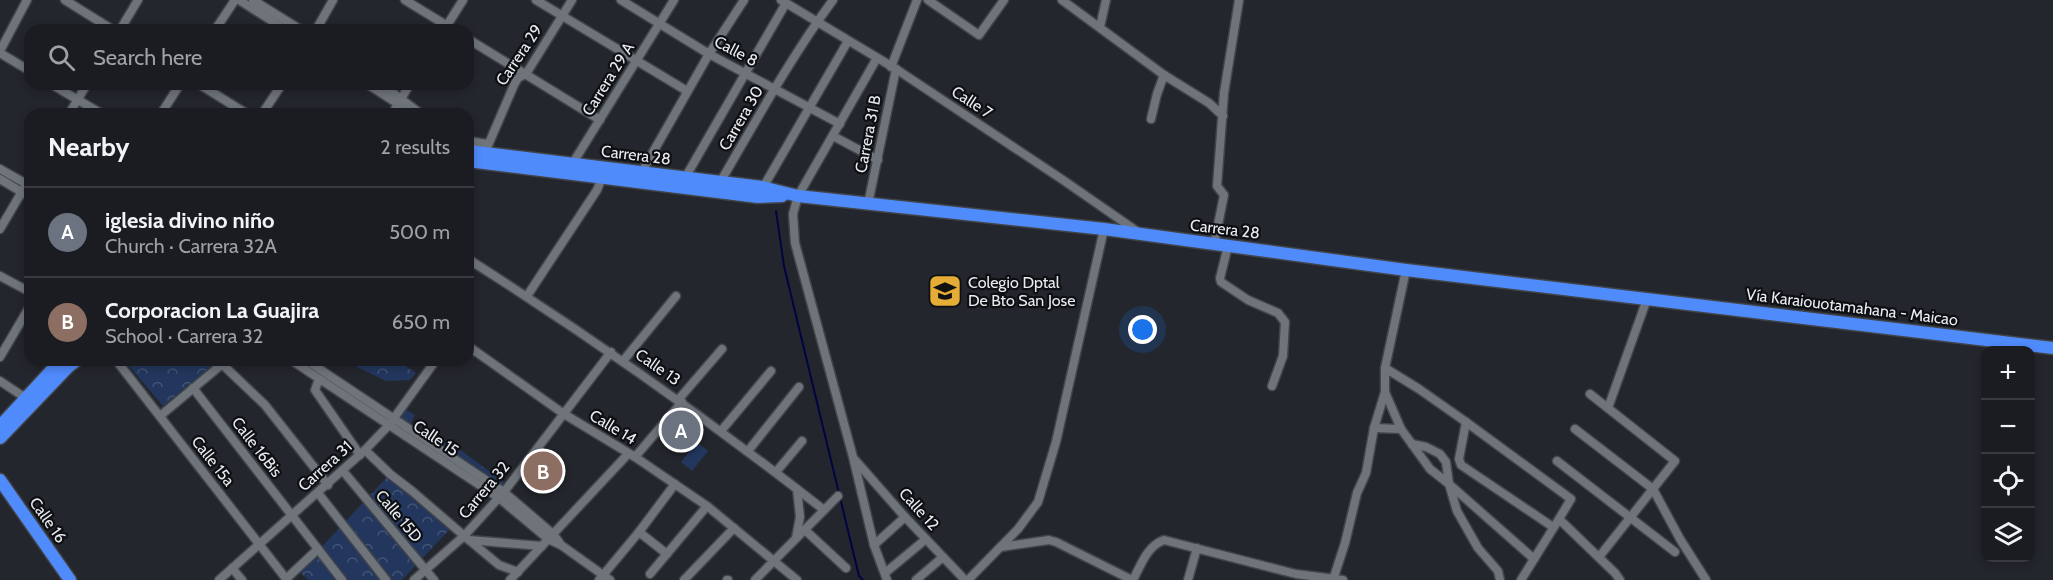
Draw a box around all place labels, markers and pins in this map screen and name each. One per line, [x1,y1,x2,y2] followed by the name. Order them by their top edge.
[927,273,963,309] school or university icon: Colegio Dptal De Bto San Jose
[968,273,1075,310] place label: Colegio Dptal De Bto San Jose
[662,408,700,452] pin: A
[524,448,562,494] pin: B

